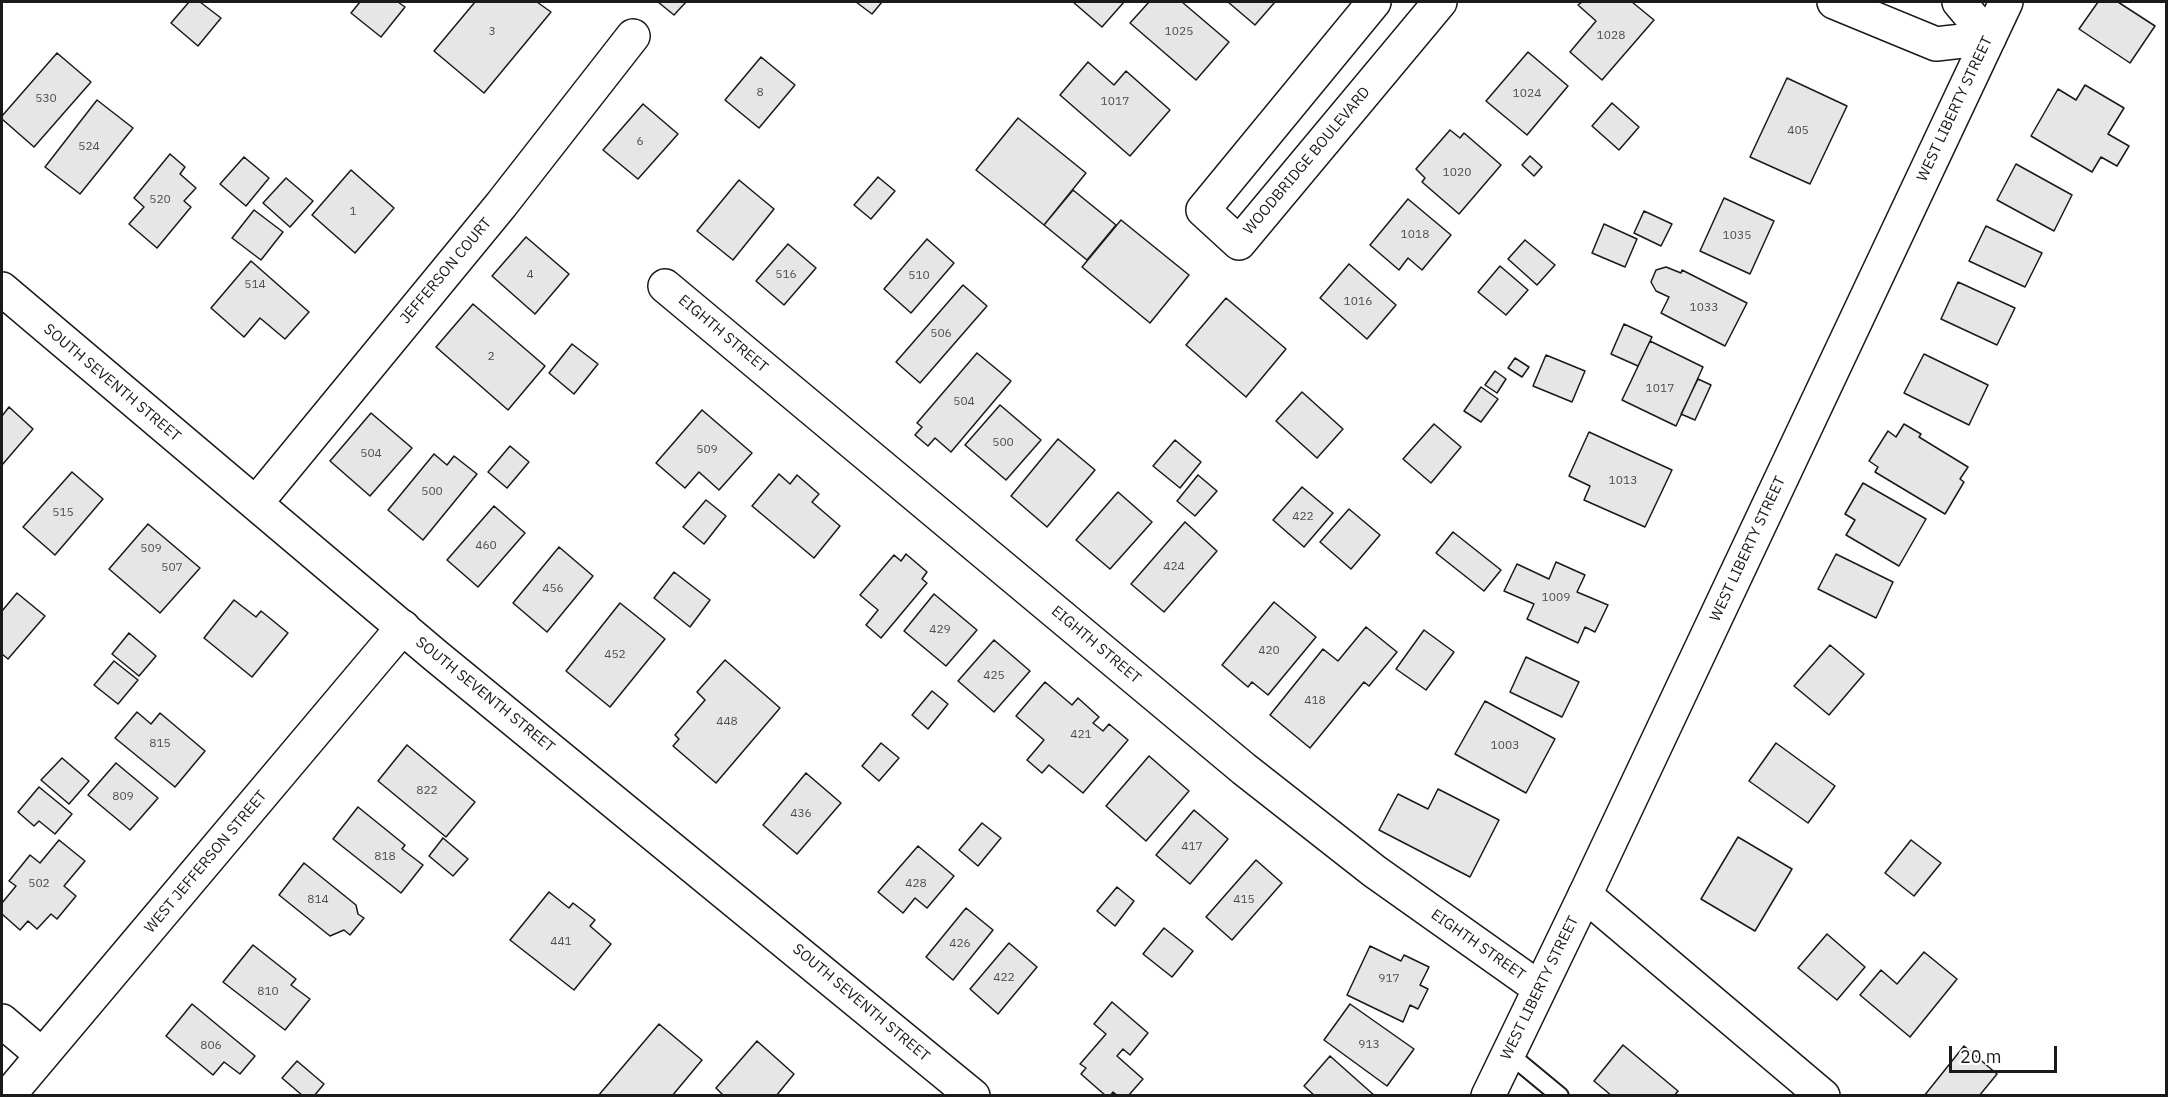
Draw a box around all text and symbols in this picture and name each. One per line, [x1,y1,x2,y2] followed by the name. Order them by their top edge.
[488,25,496,39] house number: 3
[1165,25,1193,39] house number: 1025
[1597,29,1625,43] house number: 1028
[1913,34,1997,184] street label: WEST LIBERTY STREET
[1240,83,1374,239] street label: WOODBRIDGE BOULEVARD
[756,86,764,100] house number: 8
[1513,87,1541,101] house number: 1024
[35,92,57,106] house number: 530
[1101,95,1129,109] house number: 1017
[1787,124,1809,138] house number: 405
[636,135,644,149] house number: 6
[78,140,100,154] house number: 524
[1443,166,1471,180] house number: 1020
[149,193,171,207] house number: 520
[349,205,357,219] house number: 1
[396,214,496,328] street label: JEFFERSON COURT
[1401,228,1429,242] house number: 1018
[1723,229,1751,243] house number: 1035
[526,268,534,282] house number: 4
[775,268,797,282] house number: 516
[908,269,930,283] house number: 510
[244,278,266,292] house number: 514
[675,291,771,377] street label: EIGHTH STREET
[1344,295,1372,309] house number: 1016
[1690,301,1718,315] house number: 1033
[40,320,184,446] street label: SOUTH SEVENTH STREET
[930,327,952,341] house number: 506
[487,350,495,364] house number: 2
[1646,382,1674,396] house number: 1017
[953,395,975,409] house number: 504
[992,436,1014,450] house number: 500
[696,443,718,457] house number: 509
[360,447,382,461] house number: 504
[1609,474,1637,488] house number: 1013
[1706,474,1790,624] street label: WEST LIBERTY STREET
[421,485,443,499] house number: 500
[52,506,74,520] house number: 515
[1292,510,1314,524] house number: 422
[475,539,497,553] house number: 460
[140,542,162,556] house number: 509
[1163,560,1185,574] house number: 424
[161,561,183,575] house number: 507
[542,582,564,596] house number: 456
[1542,591,1570,605] house number: 1009
[1048,602,1144,688] street label: EIGHTH STREET
[929,623,951,637] house number: 429
[412,633,558,757] street label: SOUTH SEVENTH STREET
[1258,644,1280,658] house number: 420
[604,648,626,662] house number: 452
[983,669,1005,683] house number: 425
[1304,694,1326,708] house number: 418
[716,715,738,729] house number: 448
[1070,728,1092,742] house number: 421
[149,737,171,751] house number: 815
[1491,739,1519,753] house number: 1003
[416,784,438,798] house number: 822
[141,787,271,937] street label: WEST JEFFERSON STREET
[112,790,134,804] house number: 809
[790,807,812,821] house number: 436
[1181,840,1203,854] house number: 417
[374,850,396,864] house number: 818
[28,877,50,891] house number: 502
[905,877,927,891] house number: 428
[307,893,329,907] house number: 814
[1233,893,1255,907] house number: 415
[1427,906,1529,984] street label: EIGHTH STREET
[1497,913,1583,1063] street label: WEST LIBERTY STREET
[550,935,572,949] house number: 441
[949,937,971,951] house number: 426
[789,940,933,1066] street label: SOUTH SEVENTH STREET
[993,971,1015,985] house number: 422
[1378,972,1400,986] house number: 917
[257,985,279,999] house number: 810
[1952,1034,2060,1072] scale bar
[1358,1038,1380,1052] house number: 913
[200,1039,222,1053] house number: 806
[1960,1045,2002,1068] text: 20 m

